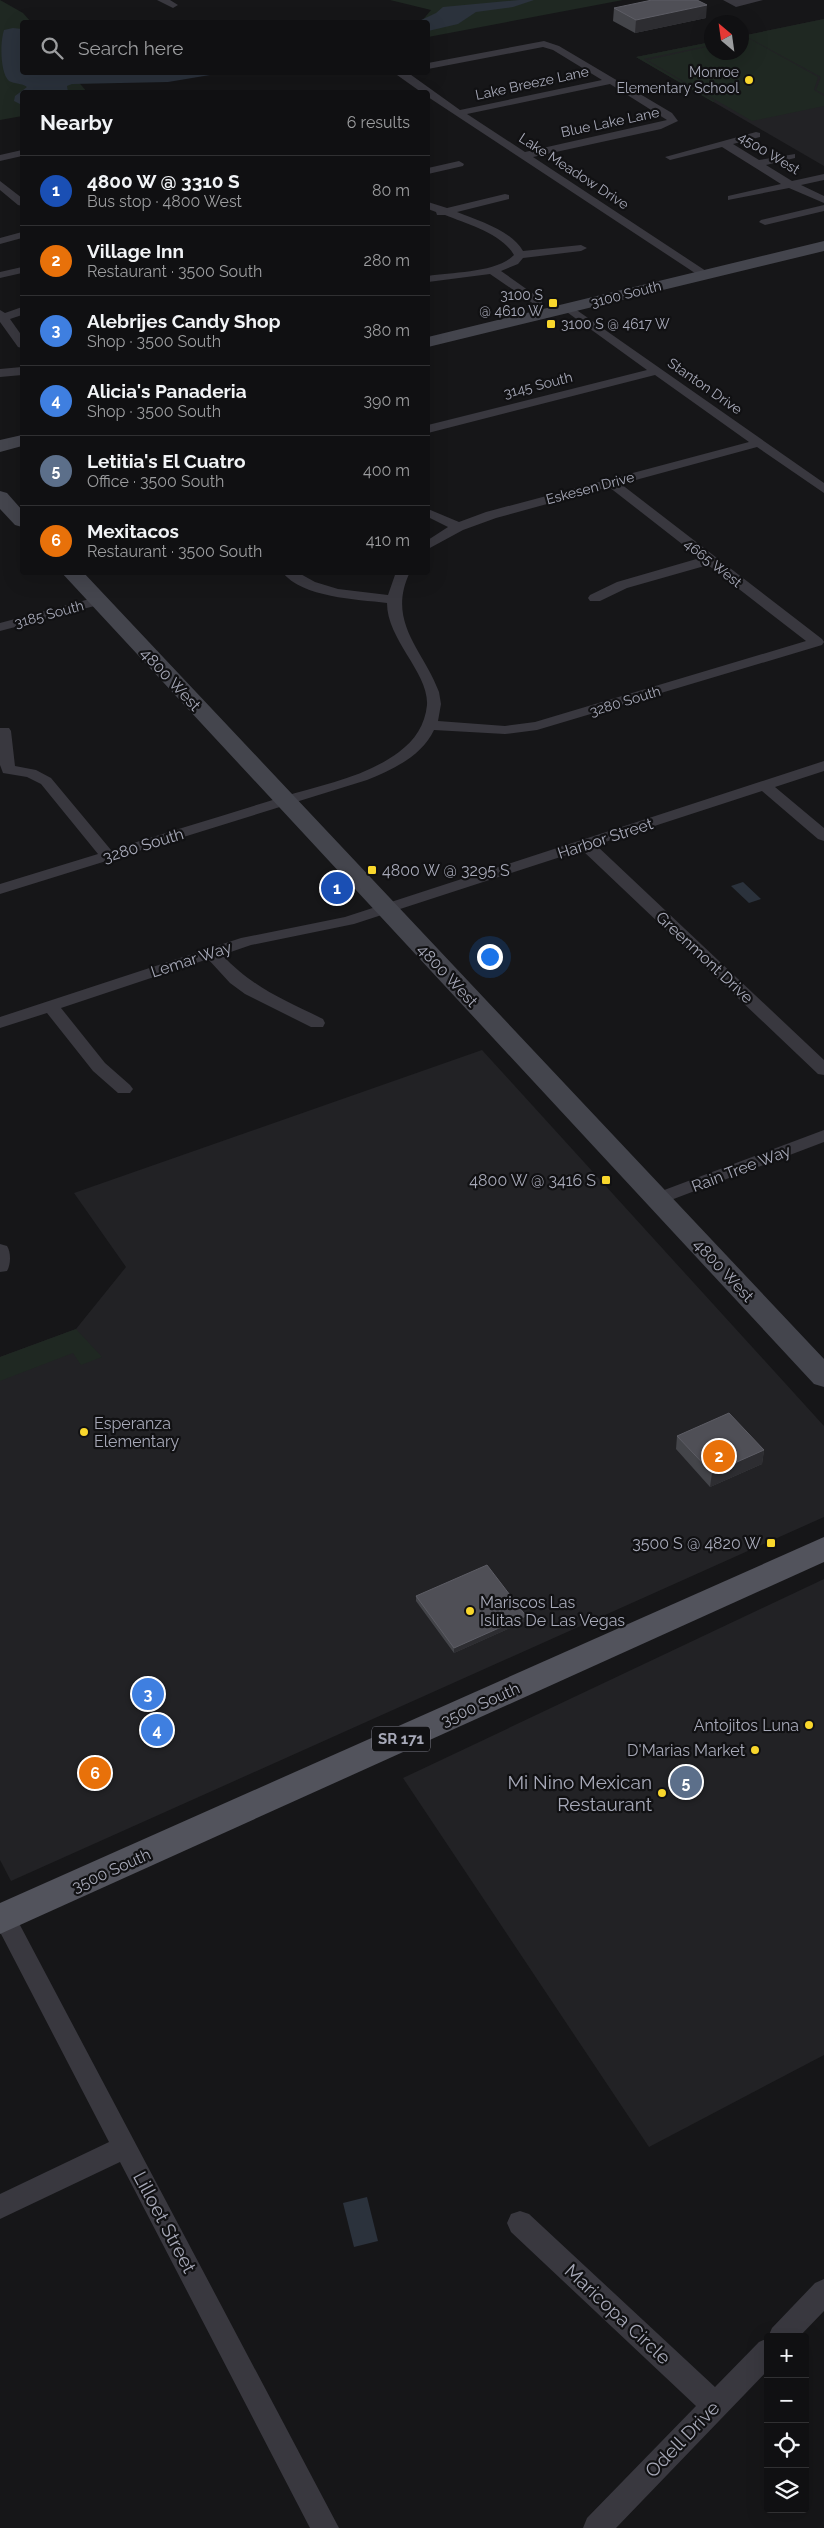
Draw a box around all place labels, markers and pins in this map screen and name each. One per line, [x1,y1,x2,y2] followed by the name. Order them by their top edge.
[616,64,739,96] place label: Monroe Elementary School
[743,74,755,86] marker: Monroe Elementary School
[479,287,544,319] place label: 3100 S @ 4610 W
[547,297,559,309] marker: 3100 S @ 4610 W
[561,316,670,332] place label: 3100 S @ 4617 W
[545,318,557,330] marker: 3100 S @ 4617 W
[382,861,510,880] place label: 4800 W @ 3295 S
[366,864,378,876] marker: 4800 W @ 3295 S
[321,869,353,907] pin: 1
[469,1171,596,1190] place label: 4800 W @ 3416 S
[600,1174,612,1186] marker: 4800 W @ 3416 S
[94,1414,180,1451] place label: Esperanza Elementary
[78,1426,90,1438] marker: Esperanza Elementary
[703,1437,735,1475] pin: 2
[632,1534,761,1553] place label: 3500 S @ 4820 W
[765,1537,777,1549] marker: 3500 S @ 4820 W
[480,1593,625,1630] place label: Mariscos Las Islitas De Las Vegas
[464,1605,476,1617] marker: Mariscos Las Islitas De Las Vegas
[132,1675,164,1713] pin: 3
[141,1711,173,1749] pin: 4
[694,1716,799,1735] place label: Antojitos Luna
[803,1719,815,1731] marker: Antojitos Luna
[627,1741,746,1760] place label: D'Marias Market
[749,1744,761,1756] marker: D'Marias Market
[79,1754,111,1792] pin: 6
[670,1763,702,1801] pin: 5
[507,1771,653,1815] place label: Mi Nino Mexican Restaurant
[656,1787,668,1799] marker: Mi Nino Mexican Restaurant

